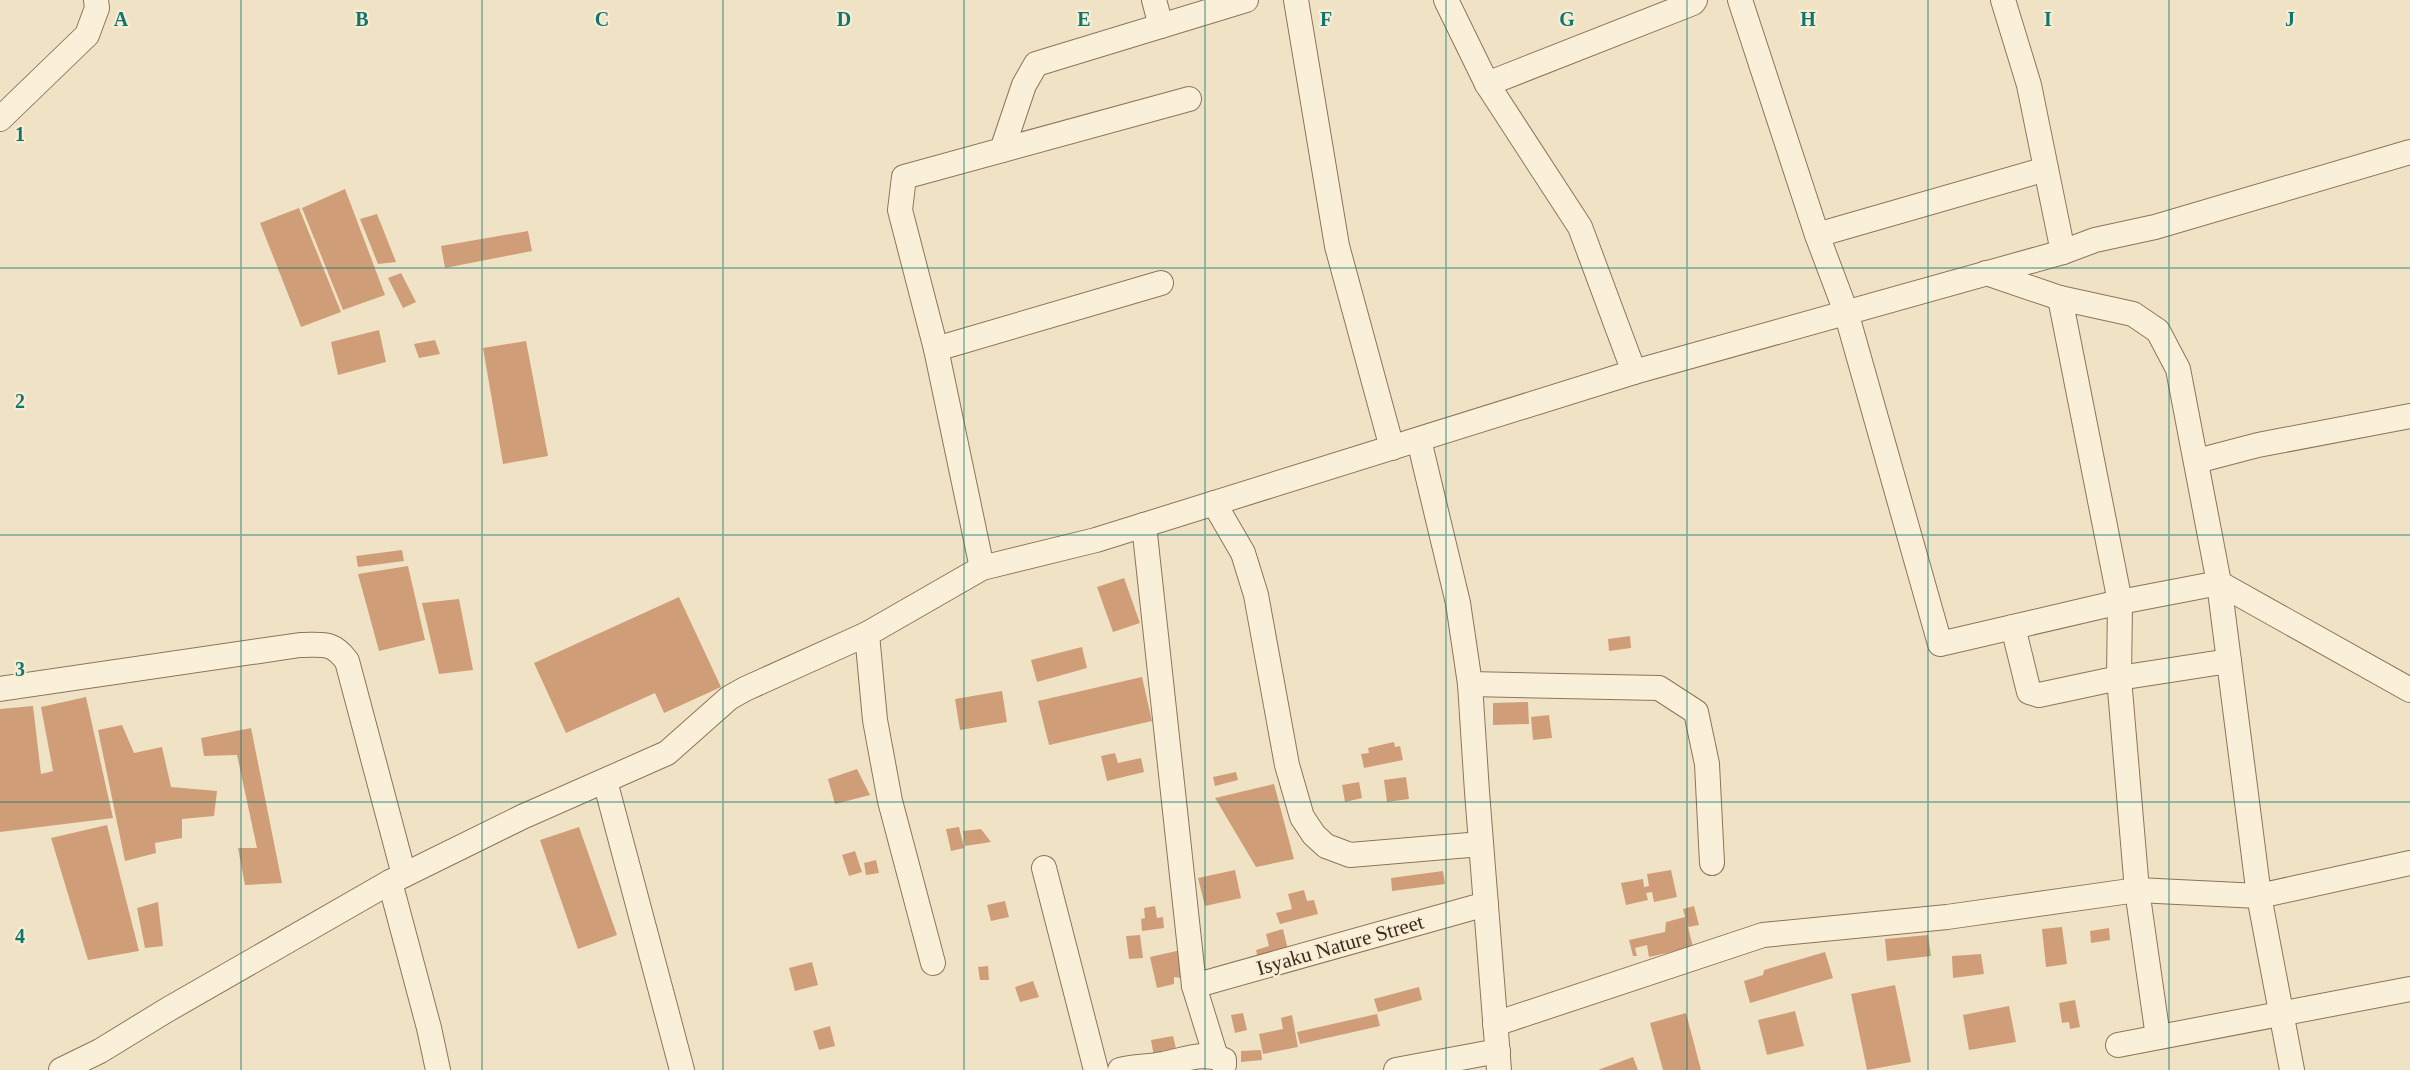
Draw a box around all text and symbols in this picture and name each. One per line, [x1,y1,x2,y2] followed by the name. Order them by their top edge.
[114,8,129,30] text: A
[355,8,369,30] text: B
[595,8,609,30] text: C
[837,8,851,30] text: D
[1077,8,1091,30] text: E
[1320,8,1332,30] text: F
[1559,8,1575,30] text: G
[1800,8,1816,30] text: H
[2044,8,2052,30] text: I
[2285,8,2295,30] text: J
[15,123,25,145] text: 1
[15,390,25,412] text: 2
[15,658,25,680] text: 3
[1254,910,1426,980] street label: Isyaku Nature Street
[15,925,25,947] text: 4

